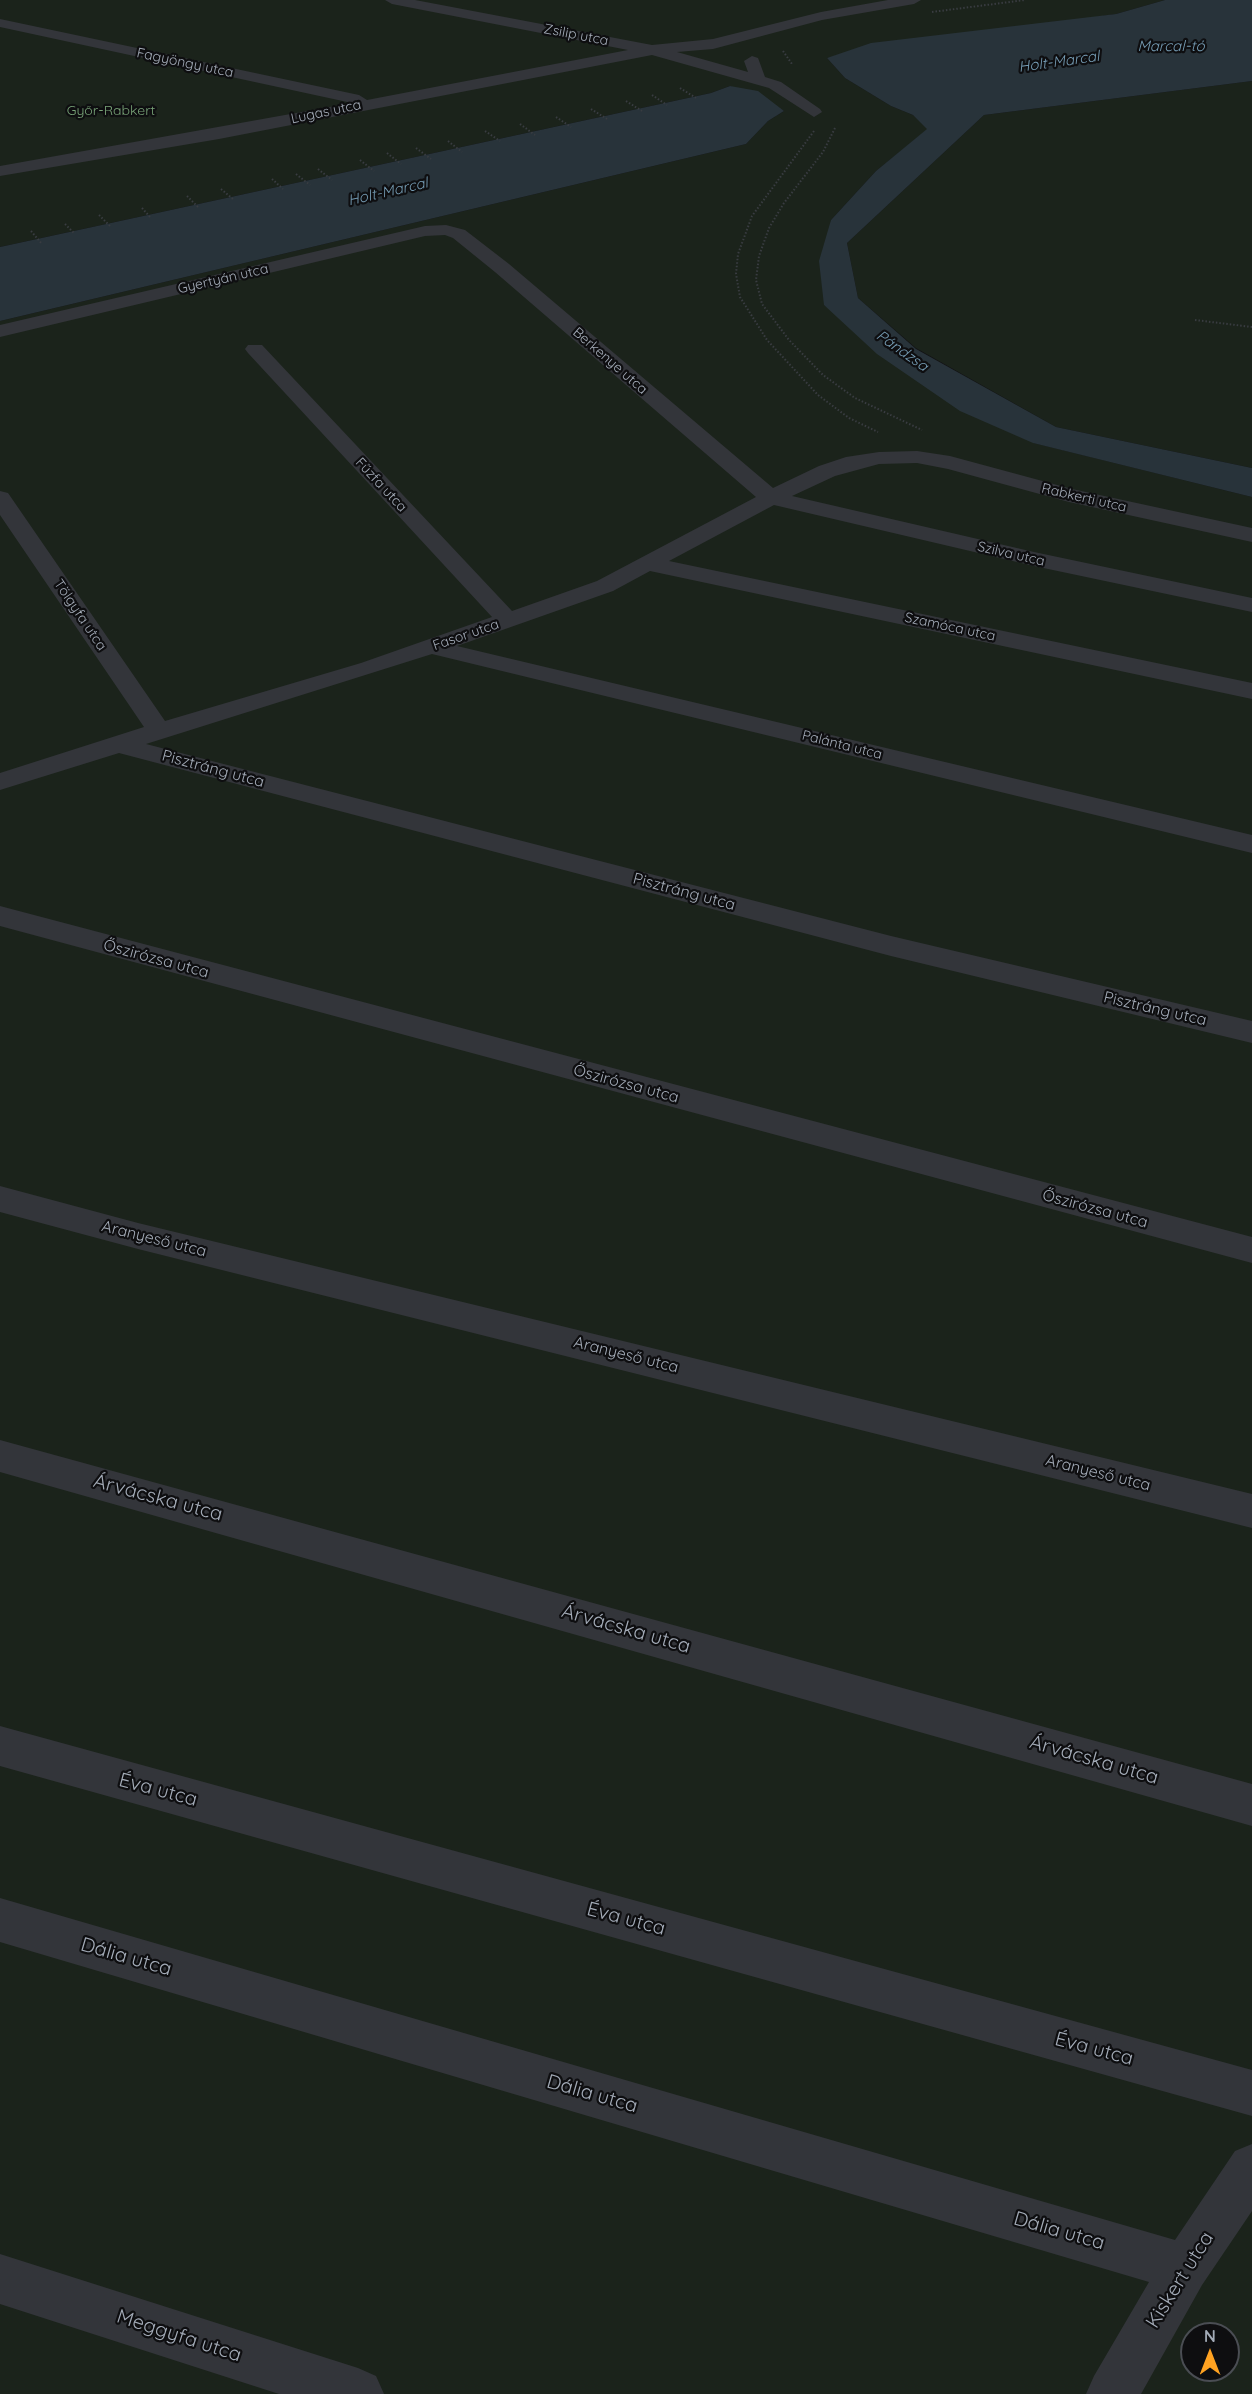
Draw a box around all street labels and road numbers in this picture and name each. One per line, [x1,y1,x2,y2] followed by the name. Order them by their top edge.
[542,21,610,49] street label: Zsilip utca
[135,45,235,81] street label: Fagyöngy utca
[289,96,363,128] street label: Lugas utca
[176,260,270,298] street label: Gyertyán utca
[569,324,651,398] street label: Berkenye utca
[352,454,410,516] street label: Fűzfa utca
[1040,480,1128,516] street label: Rabkerti utca
[976,538,1046,570] street label: Szilva utca
[50,576,110,654] street label: Tölgyfa utca
[903,609,997,645] street label: Szamóca utca
[431,616,501,654] street label: Fasor utca
[800,727,884,763] street label: Palánta utca
[160,746,266,792] street label: Pisztráng utca
[631,869,737,915] street label: Pisztráng utca
[101,936,211,982] street label: Őszirózsa utca
[1102,988,1208,1030] street label: Pisztráng utca
[571,1061,681,1107] street label: Őszirózsa utca
[1040,1186,1150,1232] street label: Őszirózsa utca
[100,1217,208,1261] street label: Aranyeső utca
[572,1333,680,1377] street label: Aranyeső utca
[1044,1451,1152,1495] street label: Aranyeső utca
[91,1469,225,1527] street label: Árvácska utca
[559,1599,693,1659] street label: Árvácska utca
[1027,1730,1161,1790] street label: Árvácska utca
[116,1768,200,1812] street label: Éva utca
[584,1897,668,1941] street label: Éva utca
[78,1933,174,1981] street label: Dália utca
[1052,2027,1136,2071] street label: Éva utca
[544,2070,640,2118] street label: Dália utca
[1011,2207,1107,2255] street label: Dália utca
[1141,2227,1219,2333] street label: Kiskert utca
[114,2305,244,2367] street label: Meggyfa utca

